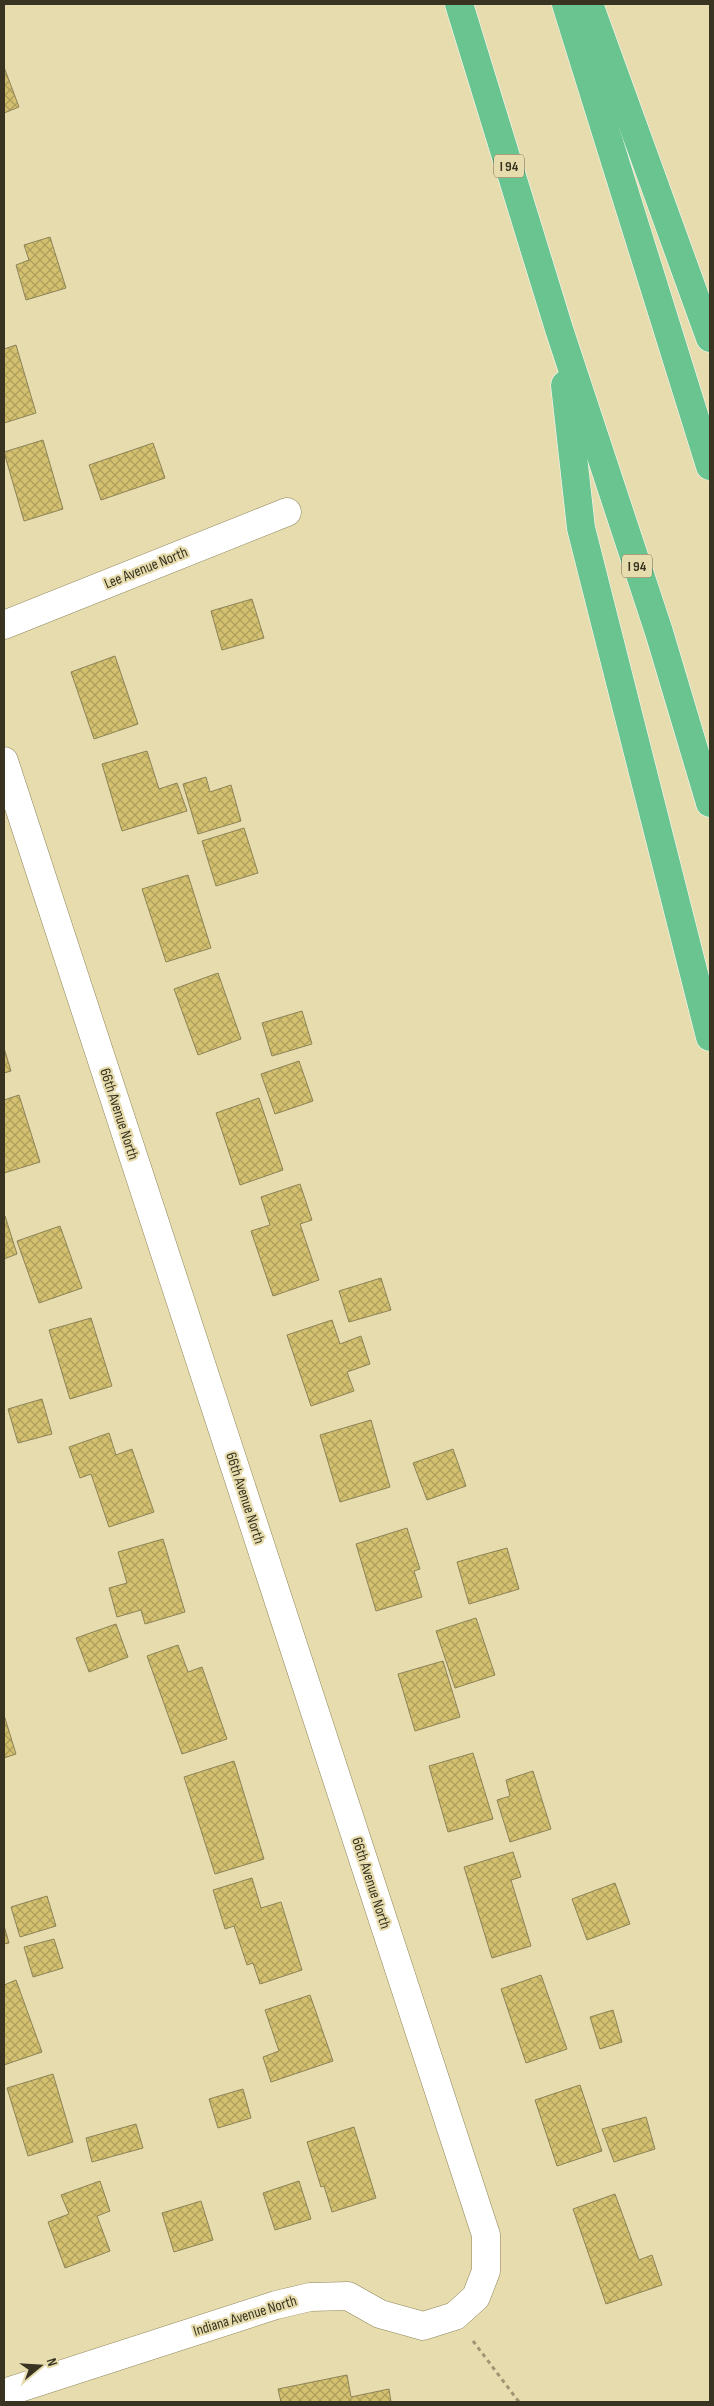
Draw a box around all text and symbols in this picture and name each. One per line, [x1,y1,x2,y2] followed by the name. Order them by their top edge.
[494,154,524,178] road number: I 94
[102,543,190,593] street label: Lee Avenue North
[622,554,652,578] road number: I 94
[95,1066,143,1162] street label: 66th Avenue North
[221,1450,269,1546] street label: 66th Avenue North
[347,1835,395,1931] street label: 66th Avenue North
[191,2291,299,2341] street label: Indiana Avenue North
[15,2341,65,2391] north arrow
[43,2356,61,2368] text: N

